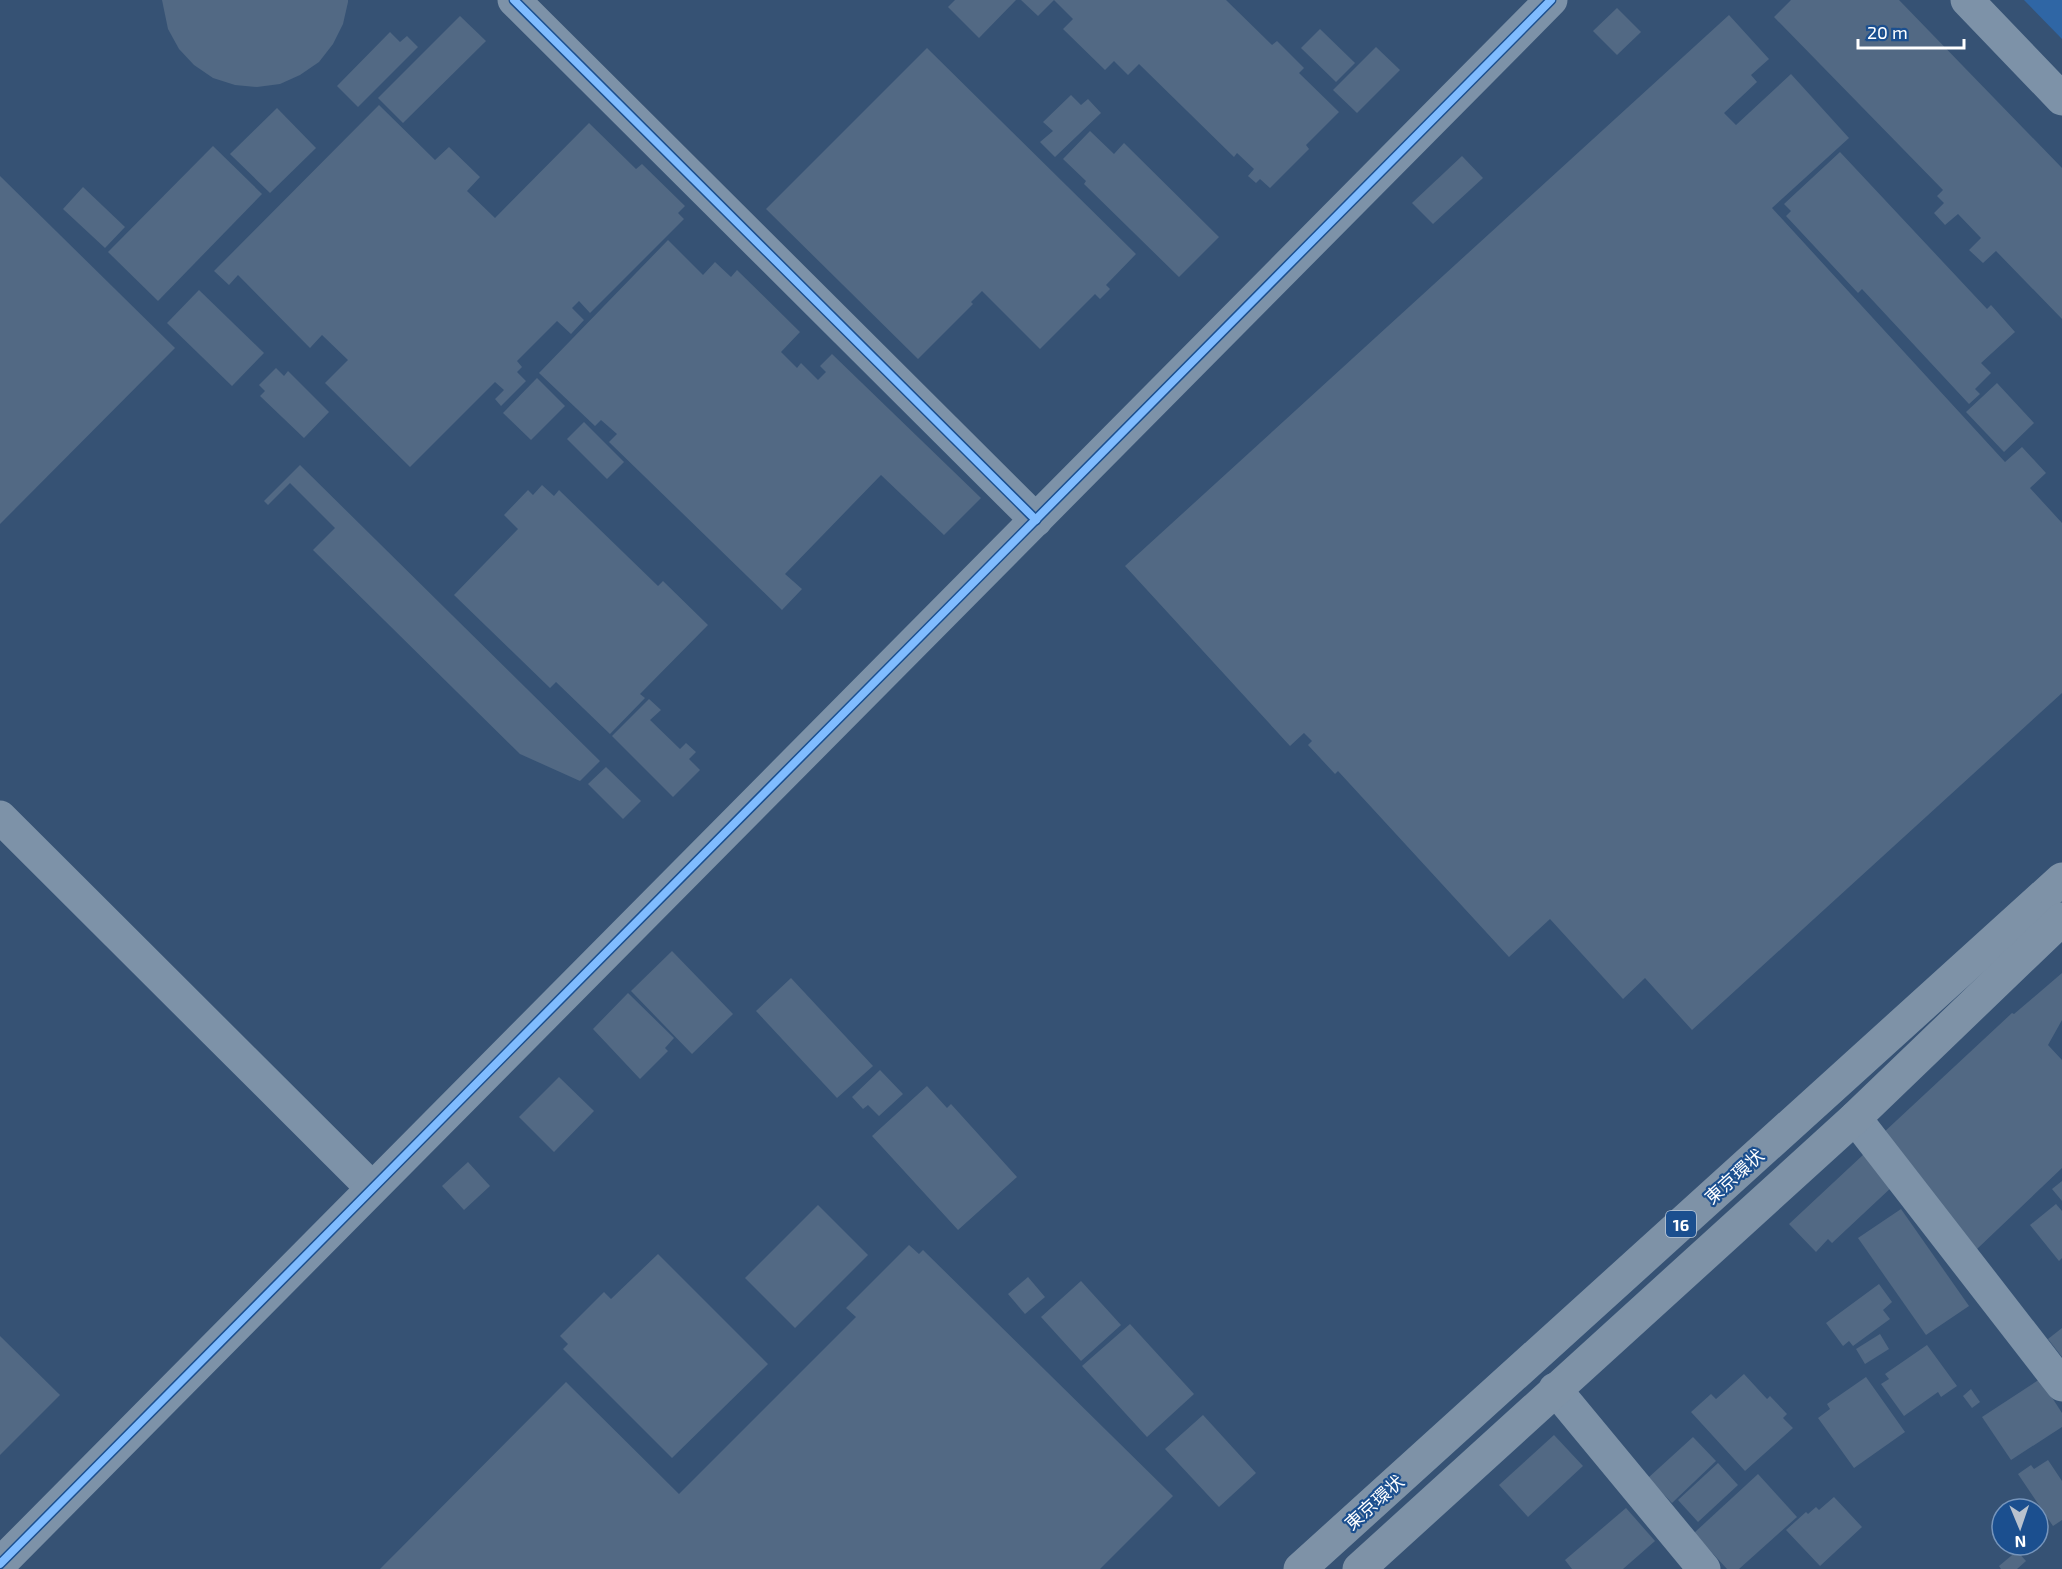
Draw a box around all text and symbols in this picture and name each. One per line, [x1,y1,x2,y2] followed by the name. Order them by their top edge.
[1858,12,1964,50] scale bar
[1867,21,1908,43] text: 20 m
[1700,1144,1768,1208] street label: 東京環状
[1666,1211,1696,1237] road number: 16
[1340,1470,1408,1534] street label: 東京環状
[1990,1497,2050,1557] north arrow
[2014,1533,2027,1552] text: N

